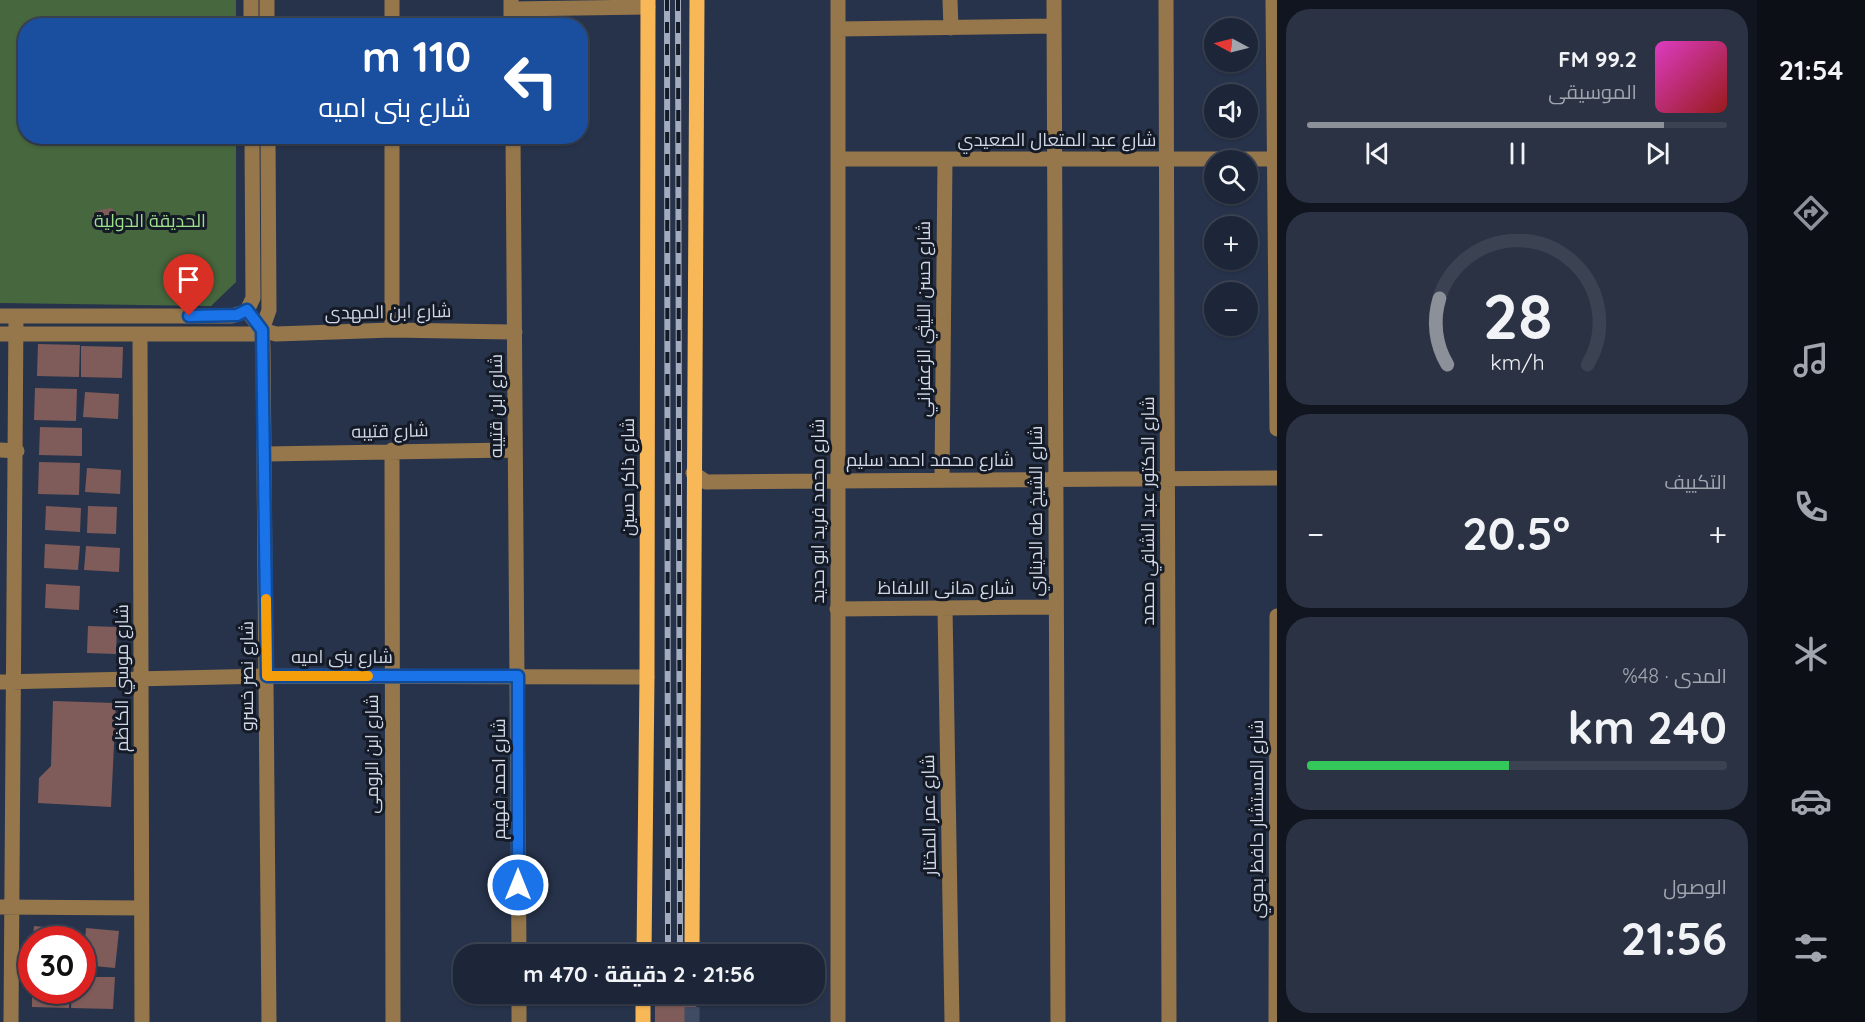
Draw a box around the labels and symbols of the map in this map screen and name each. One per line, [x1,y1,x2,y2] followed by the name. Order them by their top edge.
[1204,18,1258,72] north arrow
[958,128,1156,154] street label: شارع عبد المتعال الصعيدي
[94,209,206,232] park label: الحديقة الدولية
[912,221,938,417] street label: شارع حسن الليثي الزعفراني
[163,254,214,316] pin
[325,299,451,325] street label: شارع ابن المهدى
[484,354,508,458] street label: شارع ابن قتيبه
[1136,396,1162,626] street label: شارع الدكتور عبد الشافي محمد
[351,418,429,444] street label: شارع قتيبه
[616,418,640,536] street label: شارع ذاكر حسين
[806,418,830,604] street label: شارع محمد فريد ابو حديد
[1024,426,1050,596] street label: شارع الشيخ طه الديناري
[846,448,1014,472] street label: شارع محمد احمد سليم
[878,576,1015,600] street label: شارع هانى الالفاظ
[110,604,135,752] street label: شارع موسي الكاظم
[235,621,259,731] street label: شارع نصر خسرو
[291,645,393,669] street label: شارع بنى اميه
[360,694,384,814] street label: شارع ابن الرومى
[487,718,511,840] street label: شارع احمد فهيم
[1245,720,1271,918] street label: شارع المستشار حافظ بدوي
[916,754,942,877] street label: شارع عمر المختار
[486,853,550,917] position arrow
[18,926,96,1004] speed limit sign: 30

